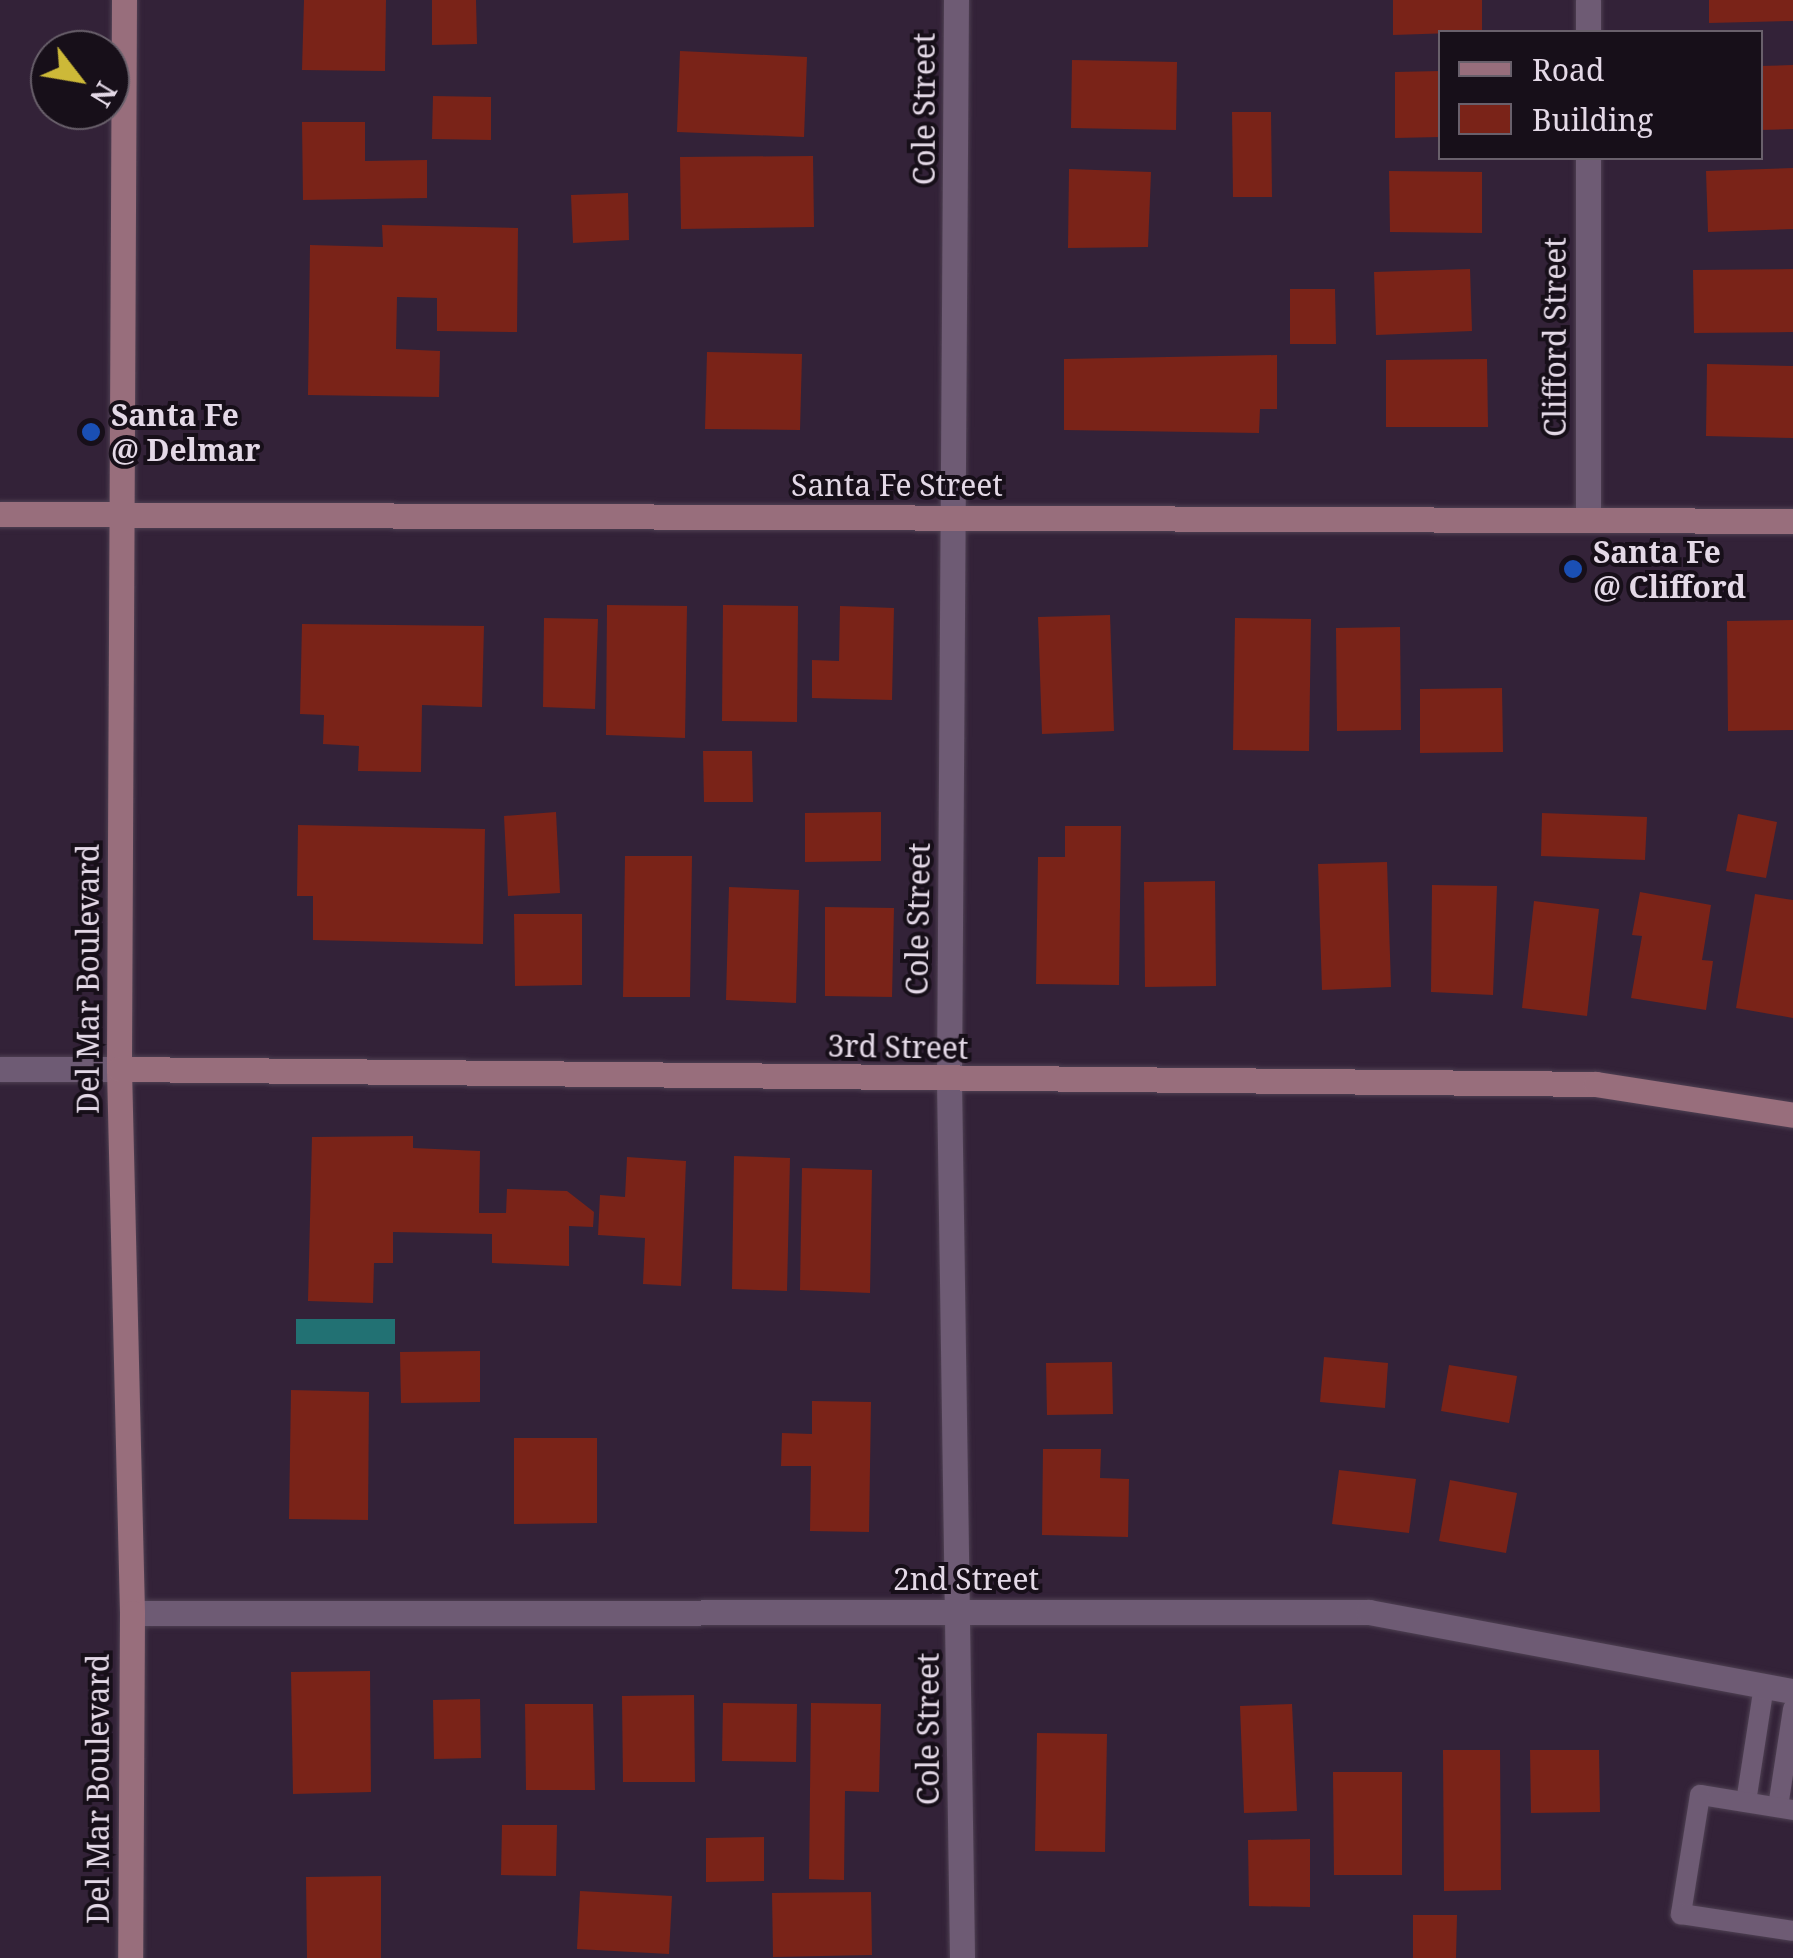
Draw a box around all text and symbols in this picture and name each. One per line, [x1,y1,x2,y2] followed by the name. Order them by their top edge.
[30,30,130,130] north arrow
[1438,30,1763,160] legend
[906,33,942,185] street label: Cole Street
[1532,49,1604,90] text: Road
[82,75,126,114] text: N
[1532,99,1653,140] text: Building
[1537,237,1573,437] street label: Clifford Street
[111,397,260,468] place label: Santa Fe @ Delmar
[80,421,102,443] marker: Santa Fe @ Delmar
[791,467,1003,503] street label: Santa Fe Street
[1593,534,1746,604] place label: Santa Fe @ Clifford
[1562,558,1584,580] marker: Santa Fe @ Clifford
[899,842,937,996] street label: Cole Street
[70,844,106,1114] street label: Del Mar Boulevard
[827,1028,969,1066] street label: 3rd Street
[893,1561,1039,1597] street label: 2nd Street
[910,1653,946,1805] street label: Cole Street
[80,1654,116,1924] street label: Del Mar Boulevard

